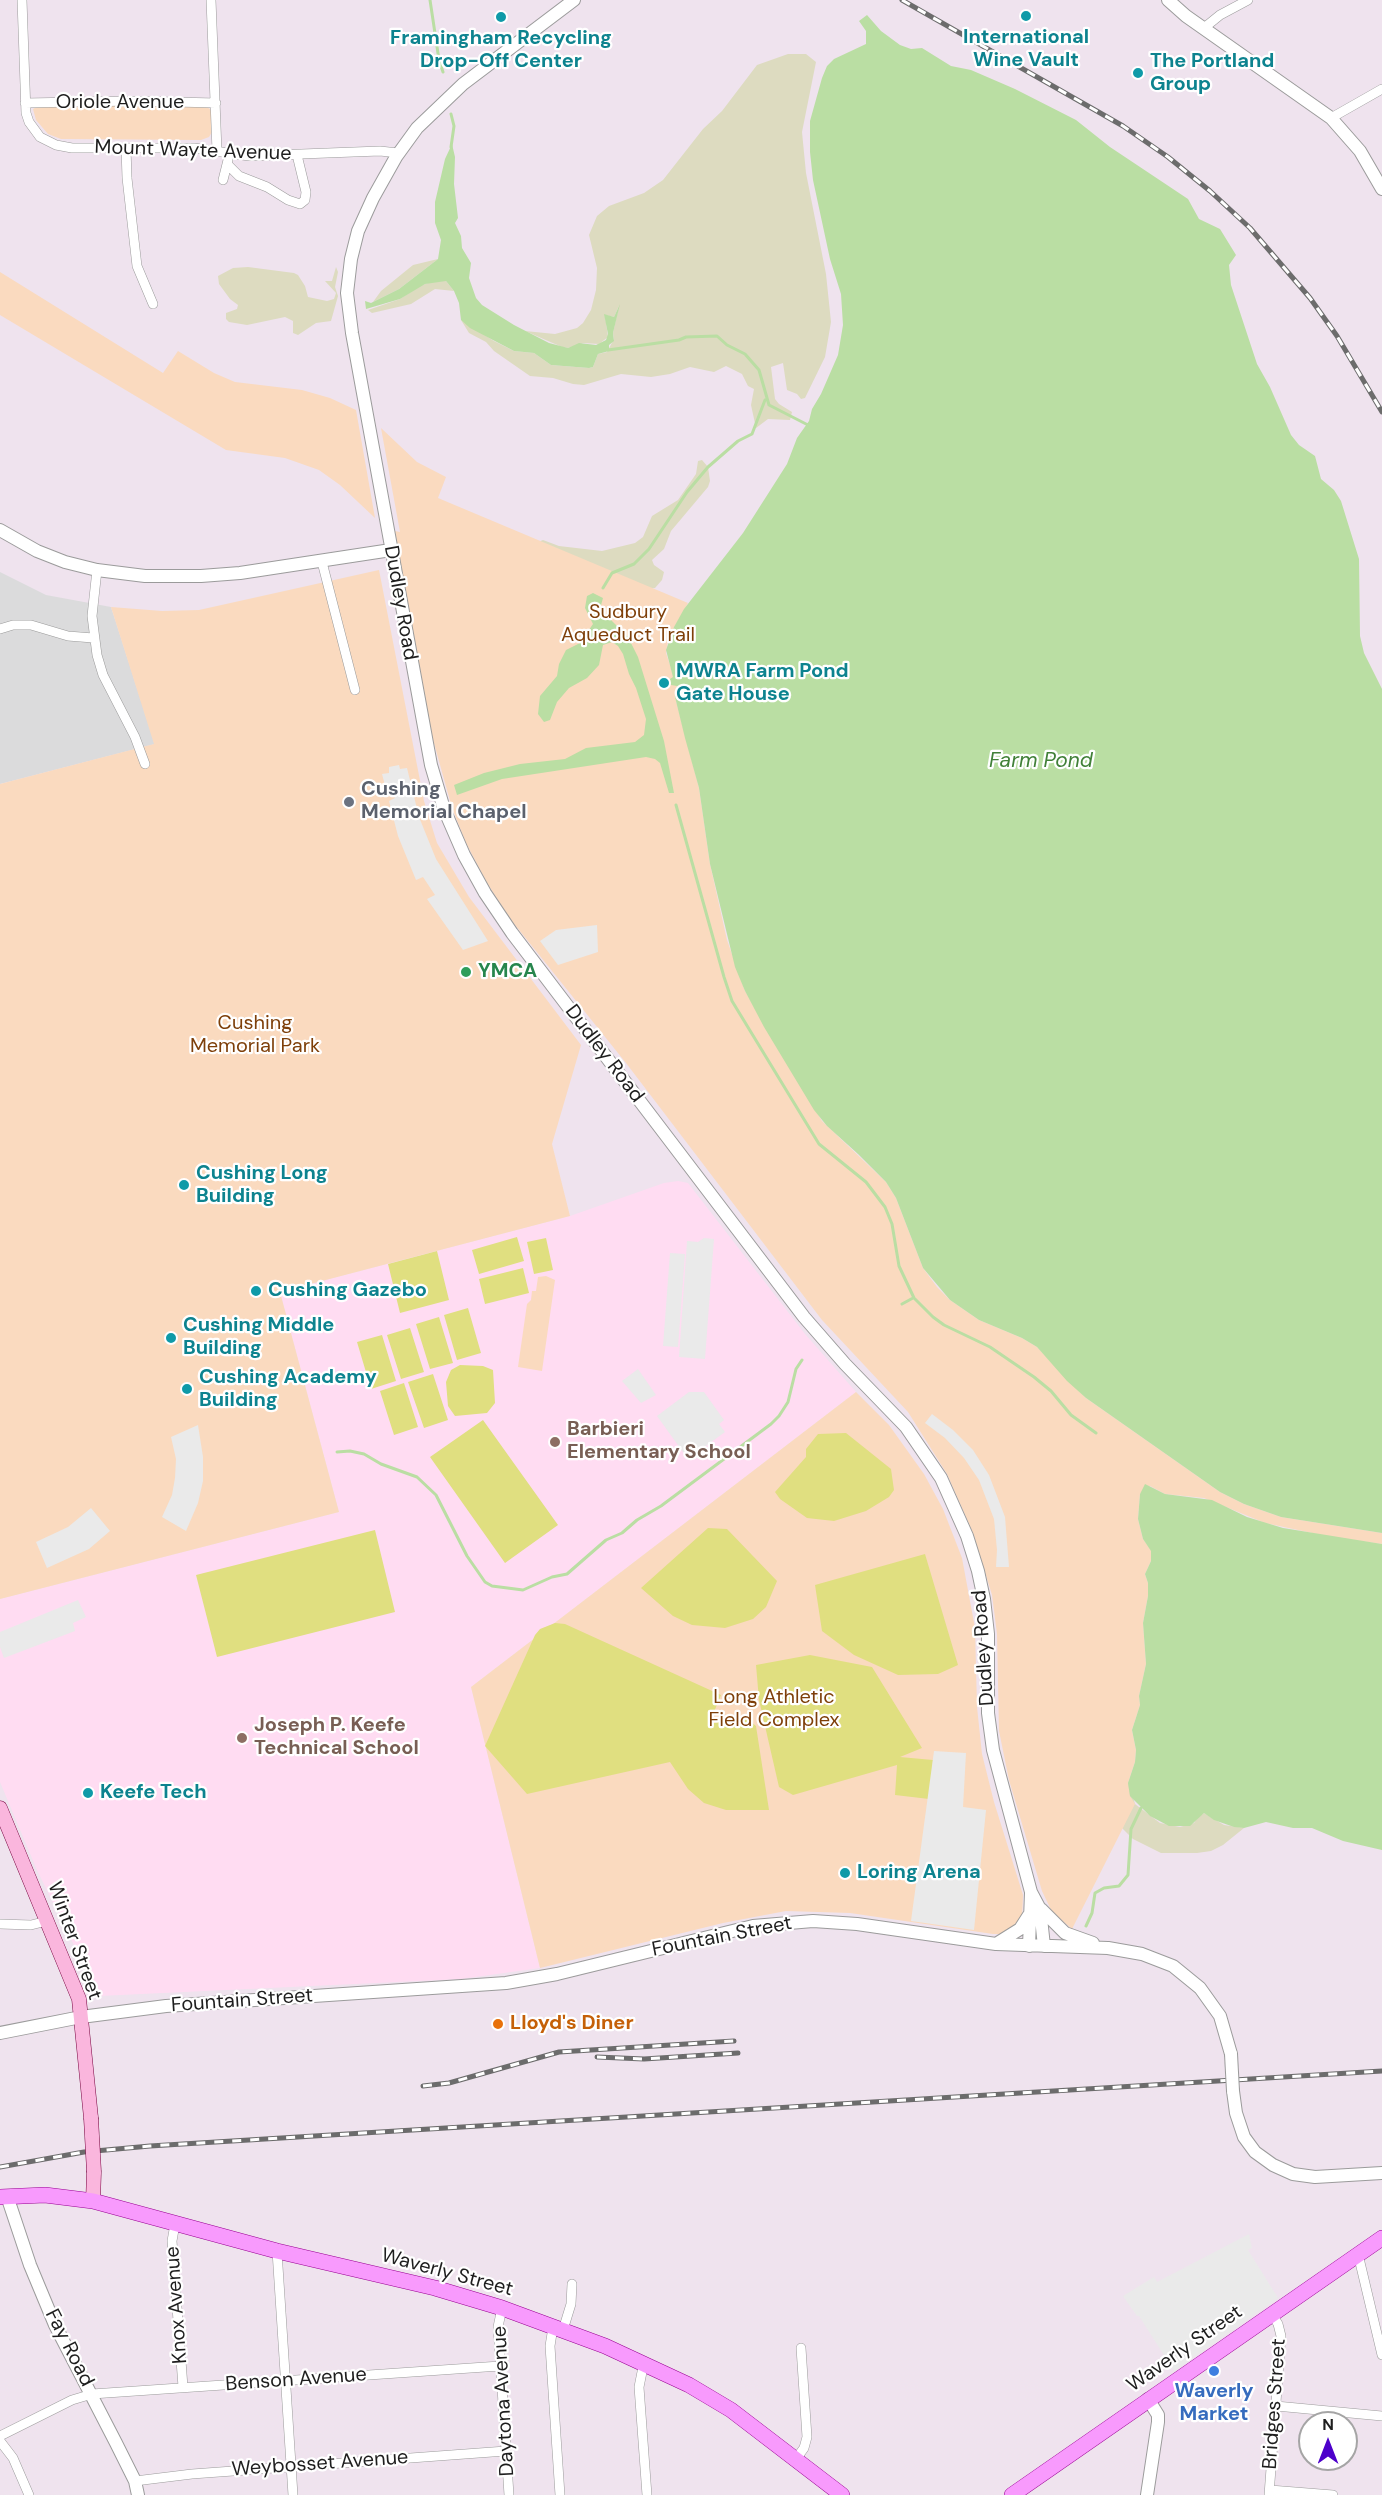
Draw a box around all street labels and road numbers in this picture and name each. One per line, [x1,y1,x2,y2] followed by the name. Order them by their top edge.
[56,91,184,115] street label: Oriole Avenue
[94,136,292,166] street label: Mount Wayte Avenue
[378,544,422,662] street label: Dudley Road
[559,1000,649,1108] street label: Dudley Road
[968,1589,1000,1707] street label: Dudley Road
[42,1879,106,2003] street label: Winter Street
[650,1912,794,1962] street label: Fountain Street
[170,1984,314,2018] street label: Fountain Street
[379,2244,515,2302] street label: Waverly Street
[161,2245,193,2365] street label: Knox Avenue
[1123,2300,1247,2398] street label: Waverly Street
[39,2305,99,2391] street label: Fay Road
[488,2325,520,2477] street label: Daytona Avenue
[1258,2338,1292,2470] street label: Bridges Street
[225,2363,367,2397] street label: Benson Avenue
[231,2446,409,2482] street label: Weybosset Avenue

